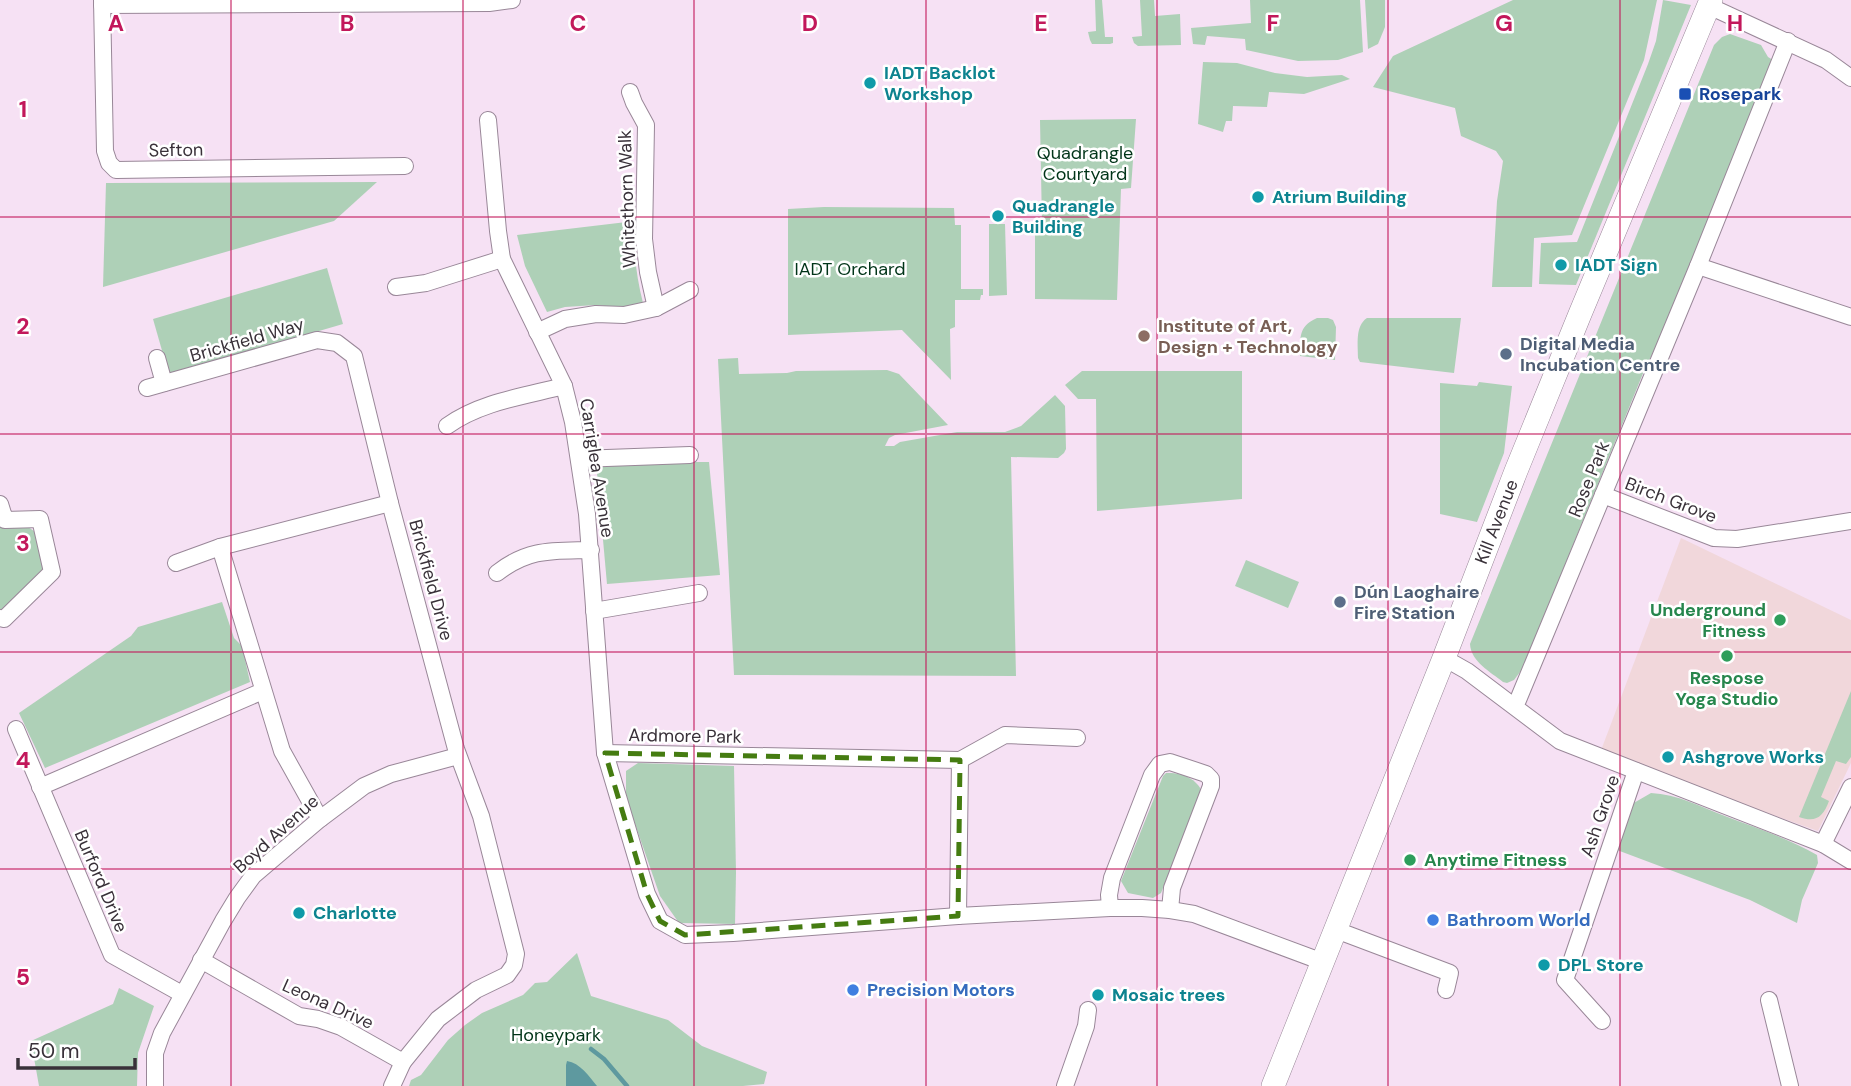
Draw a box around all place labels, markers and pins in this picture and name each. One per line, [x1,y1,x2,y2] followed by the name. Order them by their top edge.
[884,61,996,106] place label: IADT Backlot Workshop
[862,75,878,91] marker: IADT Backlot Workshop
[1699,82,1782,106] place label: Rosepark
[1677,86,1693,102] marker: Rosepark
[1272,185,1407,209] place label: Atrium Building
[1250,189,1266,205] marker: Atrium Building
[1012,194,1115,239] place label: Quadrangle Building
[990,208,1006,224] marker: Quadrangle Building
[1575,253,1658,277] place label: IADT Sign
[1553,257,1569,273] marker: IADT Sign
[1158,314,1338,359] place label: Institute of Art, Design + Technology
[1136,328,1152,344] marker: Institute of Art, Design + Technology
[1520,332,1681,377] place label: Digital Media Incubation Centre
[1498,346,1514,362] marker: Digital Media Incubation Centre
[1354,580,1480,625] place label: Dún Laoghaire Fire Station
[1332,594,1348,610] marker: Dún Laoghaire Fire Station
[1650,598,1766,643] place label: Underground Fitness
[1772,612,1788,628] marker: Underground Fitness
[1719,648,1735,664] marker: Respose Yoga Studio
[1675,666,1779,711] place label: Respose Yoga Studio
[1682,745,1824,769] place label: Ashgrove Works
[1660,749,1676,765] marker: Ashgrove Works
[1424,848,1567,872] place label: Anytime Fitness
[1402,852,1418,868] marker: Anytime Fitness
[313,901,397,925] place label: Charlotte
[291,905,307,921] marker: Charlotte
[1447,908,1591,932] place label: Bathroom World
[1425,912,1441,928] marker: Bathroom World
[1558,953,1644,977] place label: DPL Store
[1536,957,1552,973] marker: DPL Store
[867,978,1015,1002] place label: Precision Motors
[845,982,861,998] marker: Precision Motors
[1112,983,1225,1007] place label: Mosaic trees
[1090,987,1106,1003] marker: Mosaic trees

